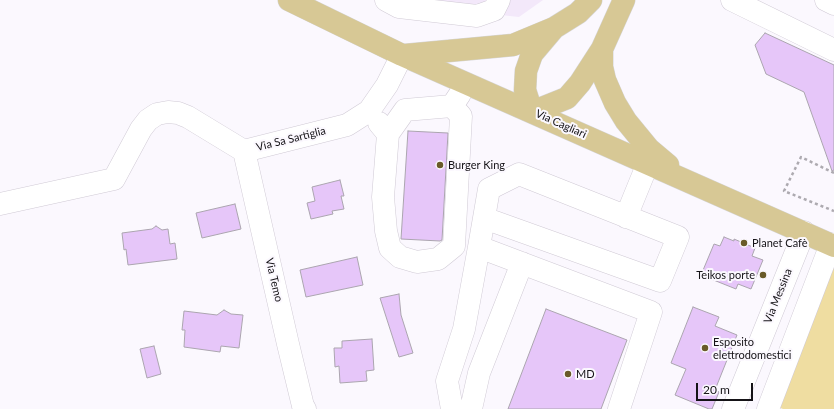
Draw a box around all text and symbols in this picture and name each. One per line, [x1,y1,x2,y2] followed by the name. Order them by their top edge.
[534,107,588,141] street label: Via Cagliari
[255,124,327,154] street label: Via Sa Sartiglia
[448,158,505,172] place label: Burger King
[435,160,445,170] marker: Burger King
[752,236,808,250] place label: Planet Cafè
[739,238,749,248] marker: Planet Cafè
[263,257,285,303] street label: Via Temo
[761,267,795,325] street label: Via Messina
[696,268,755,282] place label: Teikos porte
[758,270,768,280] marker: Teikos porte
[713,335,791,361] place label: Esposito elettrodomestici
[700,343,710,353] marker: Esposito elettrodomestici
[576,367,595,381] place label: MD
[563,369,573,379] marker: MD
[698,375,755,401] scale bar
[703,382,730,397] text: 20 m

